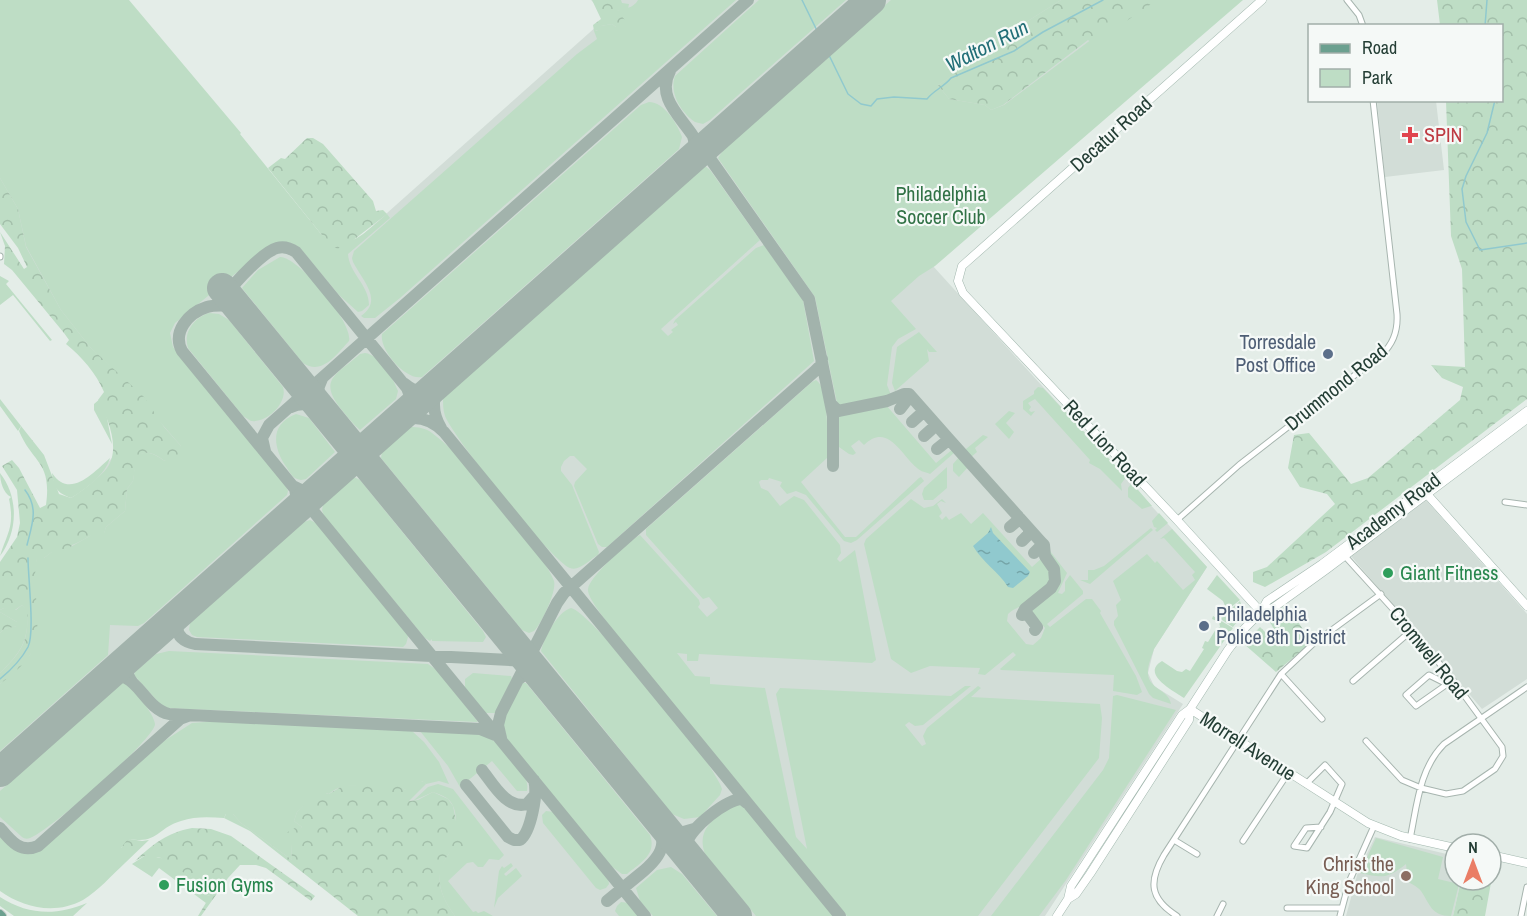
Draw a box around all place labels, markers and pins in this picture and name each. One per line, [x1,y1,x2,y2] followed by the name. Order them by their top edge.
[1424,121,1462,148] place label: SPIN
[1401,126,1419,144] marker: SPIN
[1235,328,1316,378] place label: Torresdale Post Office
[1321,347,1335,361] marker: Torresdale Post Office
[1400,559,1498,586] place label: Giant Fitness
[1381,566,1395,580] marker: Giant Fitness
[1216,600,1346,650] place label: Philadelphia Police 8th District
[1197,619,1211,633] marker: Philadelphia Police 8th District
[1306,850,1394,900] place label: Christ the King School
[1399,869,1413,883] marker: Christ the King School
[176,871,274,898] place label: Fusion Gyms
[157,878,171,892] marker: Fusion Gyms

